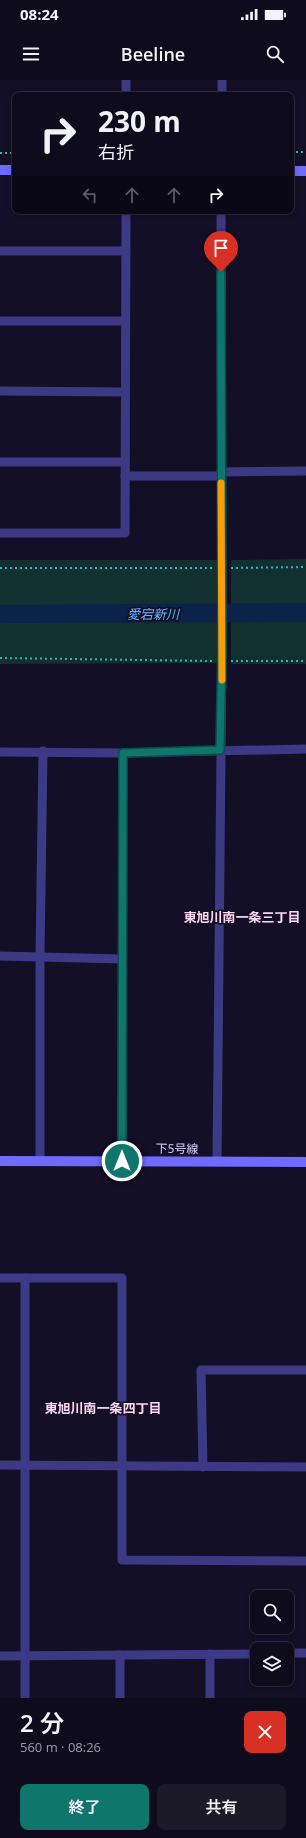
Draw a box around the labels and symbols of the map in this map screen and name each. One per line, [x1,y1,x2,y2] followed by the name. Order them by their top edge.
[204,231,238,272] pin
[127,605,181,623] water label: 愛宕新川
[183,908,301,926] district label: 東旭川南一条三丁目
[101,1140,143,1182] position arrow
[155,1140,199,1157] street label: 下5号線
[44,1399,162,1417] district label: 東旭川南一条四丁目

